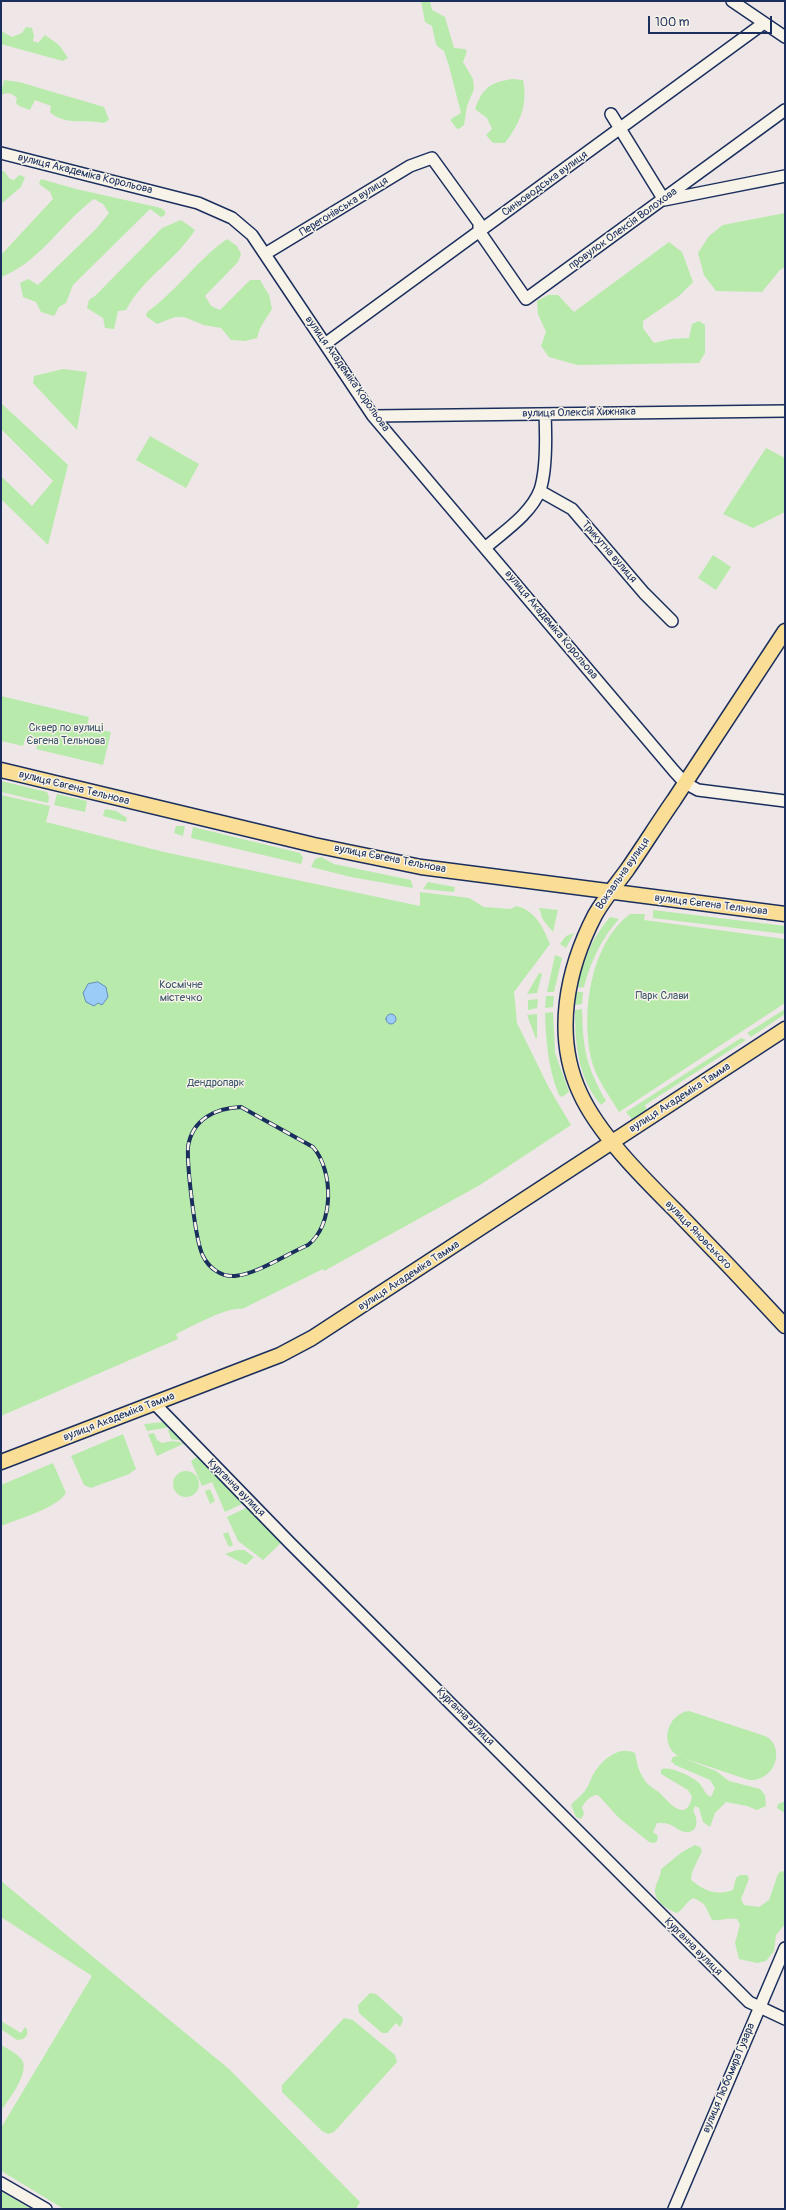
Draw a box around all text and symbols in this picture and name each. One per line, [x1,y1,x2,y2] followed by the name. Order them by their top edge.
[650,8,774,34] scale bar
[655,15,689,30] text: 100 m
[500,148,590,220] street label: Синьоводська вулиця
[16,151,154,197] street label: вулиця Академіка Корольова
[297,174,391,240] street label: Перегонівська вулиця
[566,185,680,273] street label: провулок Олексія Волохова
[302,314,392,434] street label: вулиця Академіка Корольова
[522,405,636,421] street label: вулиця Олексія Хижняка
[578,518,640,586] street label: Трикутна вулиця
[502,568,600,682] street label: вулиця Академіка Корольова
[27,721,105,747] park label: Сквер по вулиці Євгена Тельнова
[17,768,131,808] street label: вулиця Євгена Тельнова
[593,835,653,913] street label: Вокзальна вулиця
[333,842,447,876] street label: вулиця Євгена Тельнова
[654,892,768,918] street label: вулиця Євгена Тельнова
[159,978,203,1004] park label: Космічне містечко
[636,989,688,1003] park label: Парк Слави
[627,1060,733,1136] street label: вулиця Академіка Тамма
[188,1076,244,1090] park label: Дендропарк
[662,1198,734,1272] street label: вулиця Яновського
[356,1238,462,1314] street label: вулиця Академіка Тамма
[61,1390,177,1444] street label: вулиця Академіка Тамма
[204,1456,268,1520] street label: Курганна вулиця
[433,1685,497,1749] street label: Курганна вулиця
[661,1915,725,1979] street label: Курганна вулиця
[700,2021,758,2135] street label: вулиця Любомира Гузара

